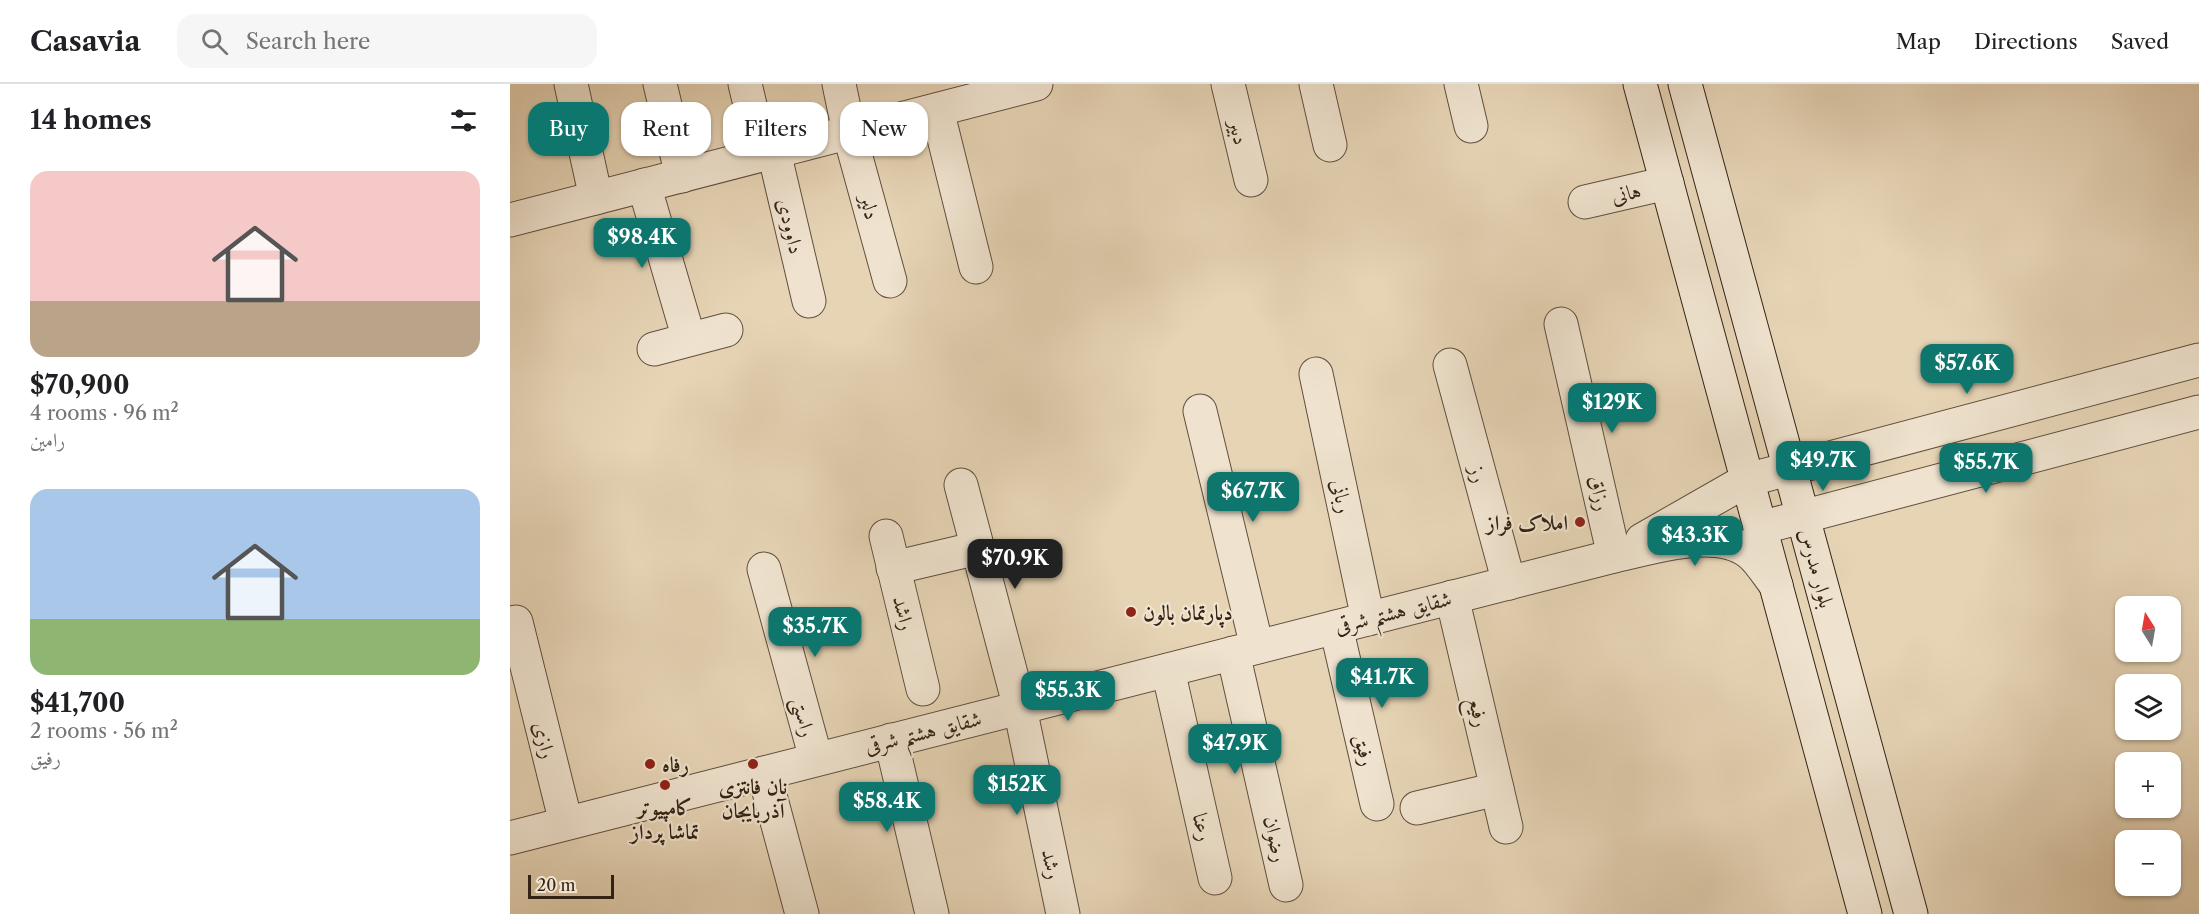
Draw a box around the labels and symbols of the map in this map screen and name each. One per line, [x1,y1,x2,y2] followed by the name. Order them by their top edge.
[1222,115,1254,147] street label: دبیر
[1609,177,1643,209] street label: هانی
[854,190,885,222] street label: دلیر
[772,196,810,256] street label: داوودی
[593,218,691,269] pin: $98.4K
[1918,344,2016,395] pin: $57.6K
[1570,383,1654,434] pin: $129K
[1774,441,1872,492] pin: $49.7K
[1937,443,2035,494] pin: $55.7K
[1464,461,1493,485] street label: رز
[1204,472,1302,523] pin: $67.7K
[1584,473,1616,513] street label: رزاق
[1325,477,1358,516] street label: ربانی
[1484,510,1568,537] place label: املاک فراز
[1573,515,1587,529] marker: املاک فراز
[1646,516,1744,567] pin: $43.3K
[1793,525,1840,611] street label: بلوار مدرس
[966,539,1064,590] pin: $70.9K
[1332,585,1456,647] street label: شقایق هشتم شرقی
[888,593,920,633] street label: راشد
[2115,596,2181,662] north arrow
[1143,600,1233,628] place label: دپارتمان بالون
[1124,605,1138,619] marker: دپارتمان بالون
[766,607,864,658] pin: $35.7K
[1333,658,1431,709] pin: $41.7K
[1019,671,1117,722] pin: $55.3K
[784,694,821,740] street label: راستی
[1457,695,1495,731] street label: رفیع
[862,705,986,767] street label: شقایق هشتم شرقی
[528,719,562,761] street label: رازی
[1186,724,1284,775] pin: $47.9K
[1348,731,1381,769] street label: رفیق
[662,752,689,778] place label: رفاه
[643,757,657,771] marker: رفاه
[746,757,760,771] marker: نان فانتزی آذربایجان
[975,765,1059,816] pin: $152K
[719,774,787,824] place label: نان فانتزی آذربایجان
[658,778,672,792] marker: کامپیوتر تماشا پرداز
[838,782,936,833] pin: $58.4K
[629,795,699,846] place label: کامپیوتر تماشا پرداز
[1188,810,1218,844] street label: رعنا
[1258,813,1293,865] street label: رضوان
[1037,847,1067,881] street label: رشد
[528,872,614,900] scale bar

